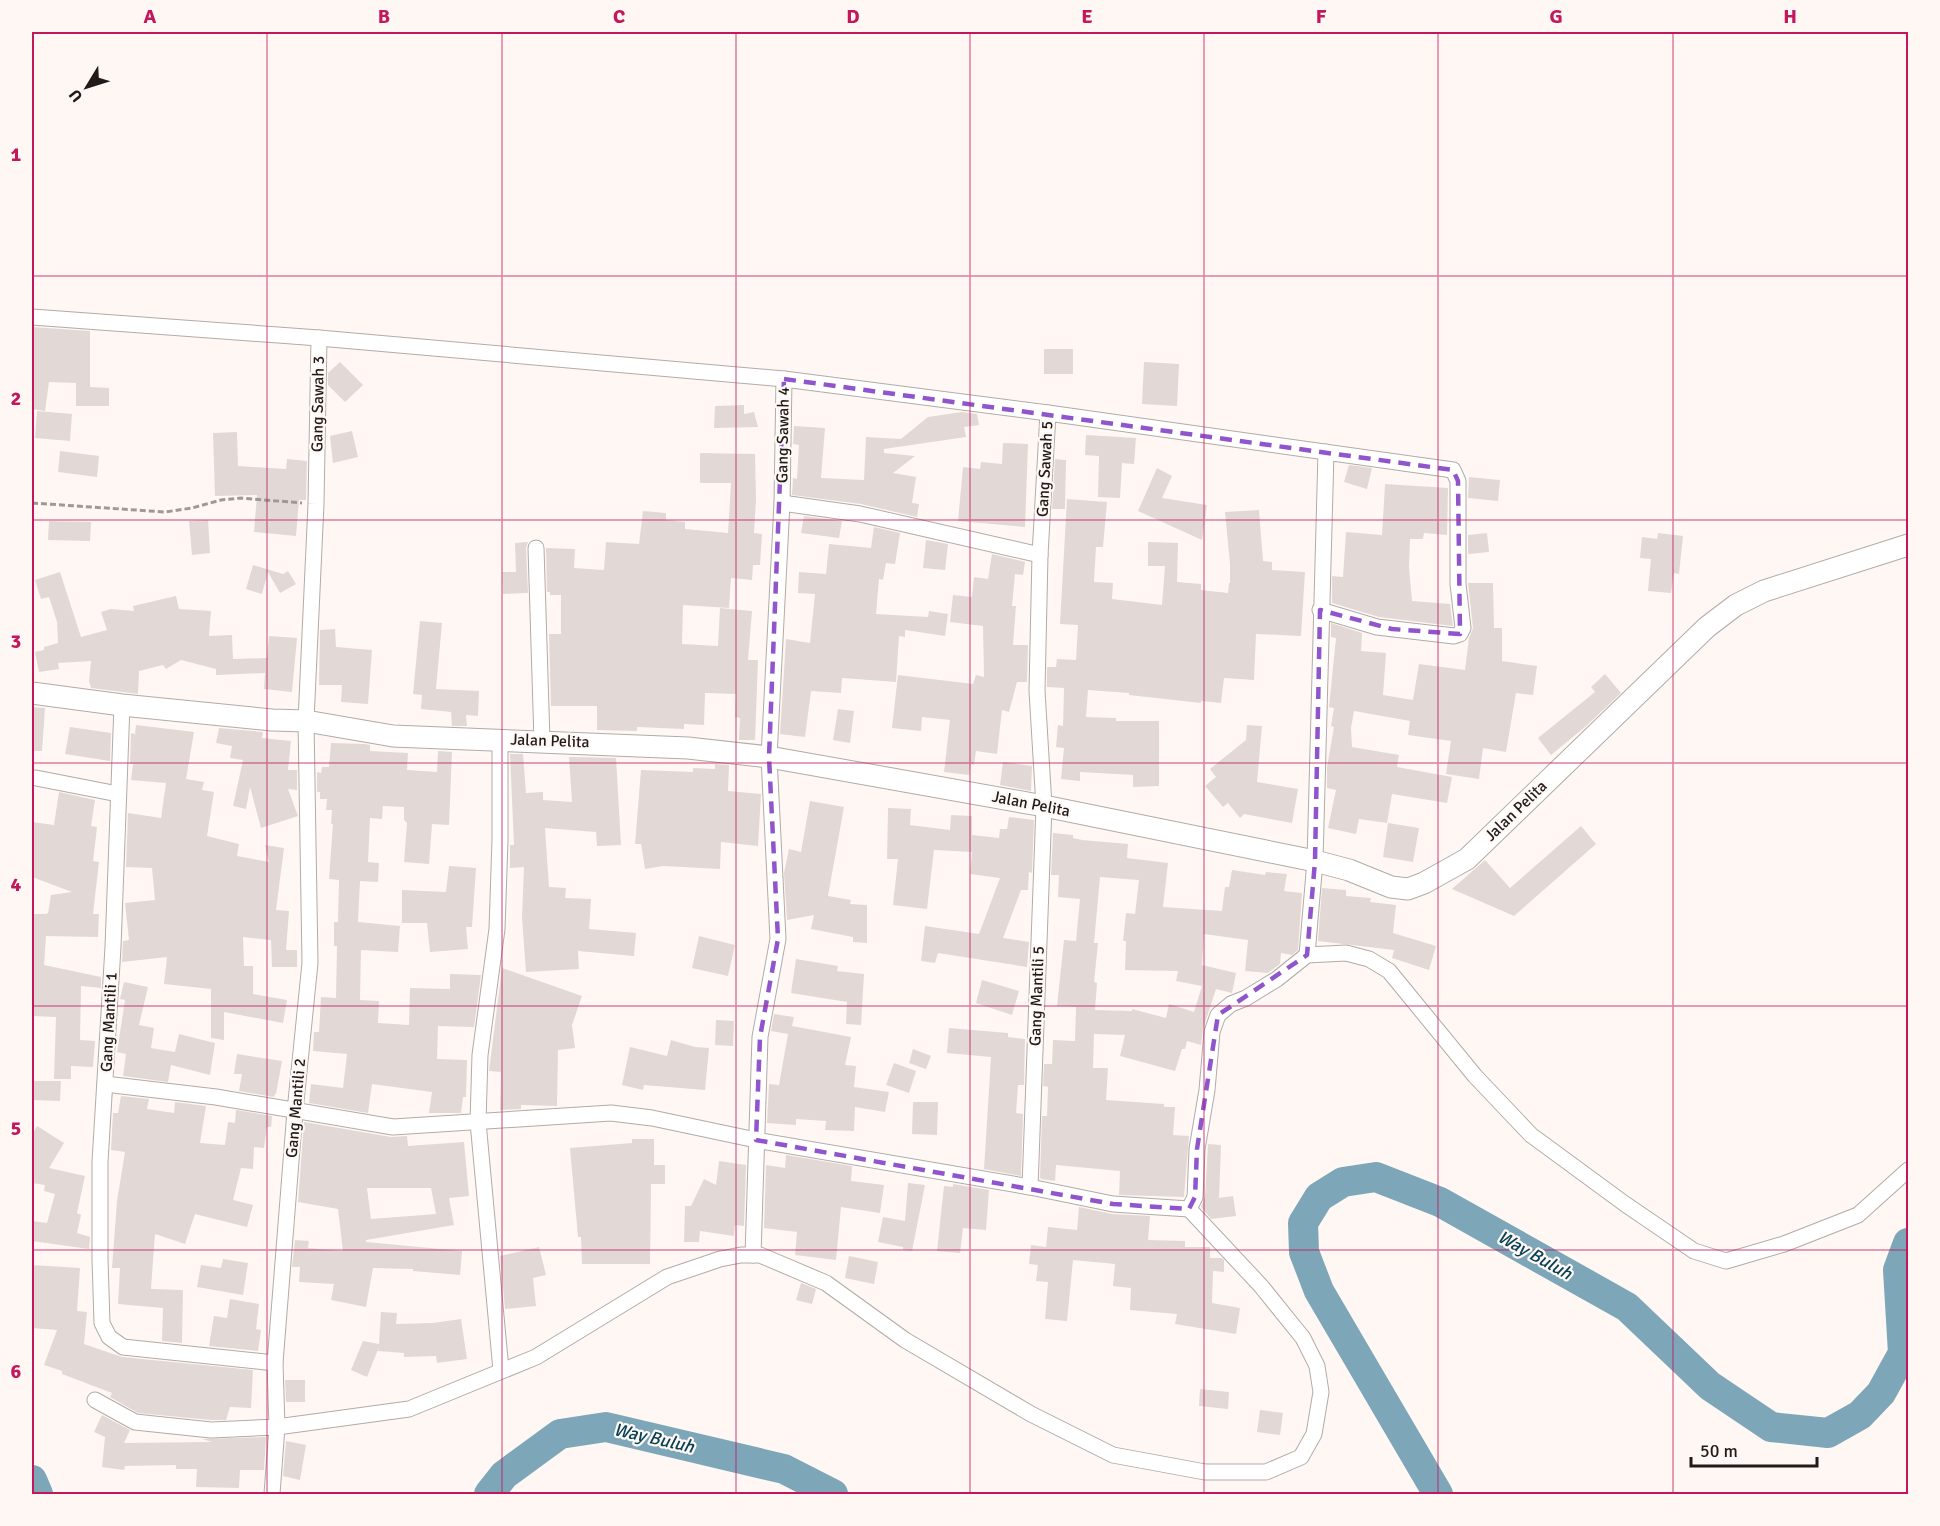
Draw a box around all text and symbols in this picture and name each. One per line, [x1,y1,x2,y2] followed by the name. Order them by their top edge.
[144,4,157,29] text: A
[378,4,390,29] text: B
[613,4,625,29] text: C
[846,4,860,29] text: D
[1081,4,1093,29] text: E
[1316,4,1327,29] text: F
[1549,4,1563,29] text: G
[1783,4,1797,29] text: H
[57,57,117,117] north arrow
[65,85,87,106] text: U
[11,142,22,167] text: 1
[307,356,329,452] street label: Gang Sawah 3
[11,386,21,411] text: 2
[772,386,794,483] street label: Gang Sawah 4
[1032,420,1058,518] street label: Gang Sawah 5
[11,629,21,654] text: 3
[510,730,590,752] street label: Jalan Pelita
[1481,776,1551,846] street label: Jalan Pelita
[990,787,1072,821] street label: Jalan Pelita
[11,872,22,897] text: 4
[1025,946,1049,1046] street label: Gang Mantili 5
[96,972,122,1072] street label: Gang Mantili 1
[282,1057,310,1159] street label: Gang Mantili 2
[11,1116,21,1141] text: 5
[1494,1226,1577,1285] water label: Way Buluh
[11,1359,22,1384] text: 6
[612,1418,697,1458] water label: Way Buluh
[1691,1430,1817,1468] scale bar
[1700,1440,1738,1462] text: 50 m

